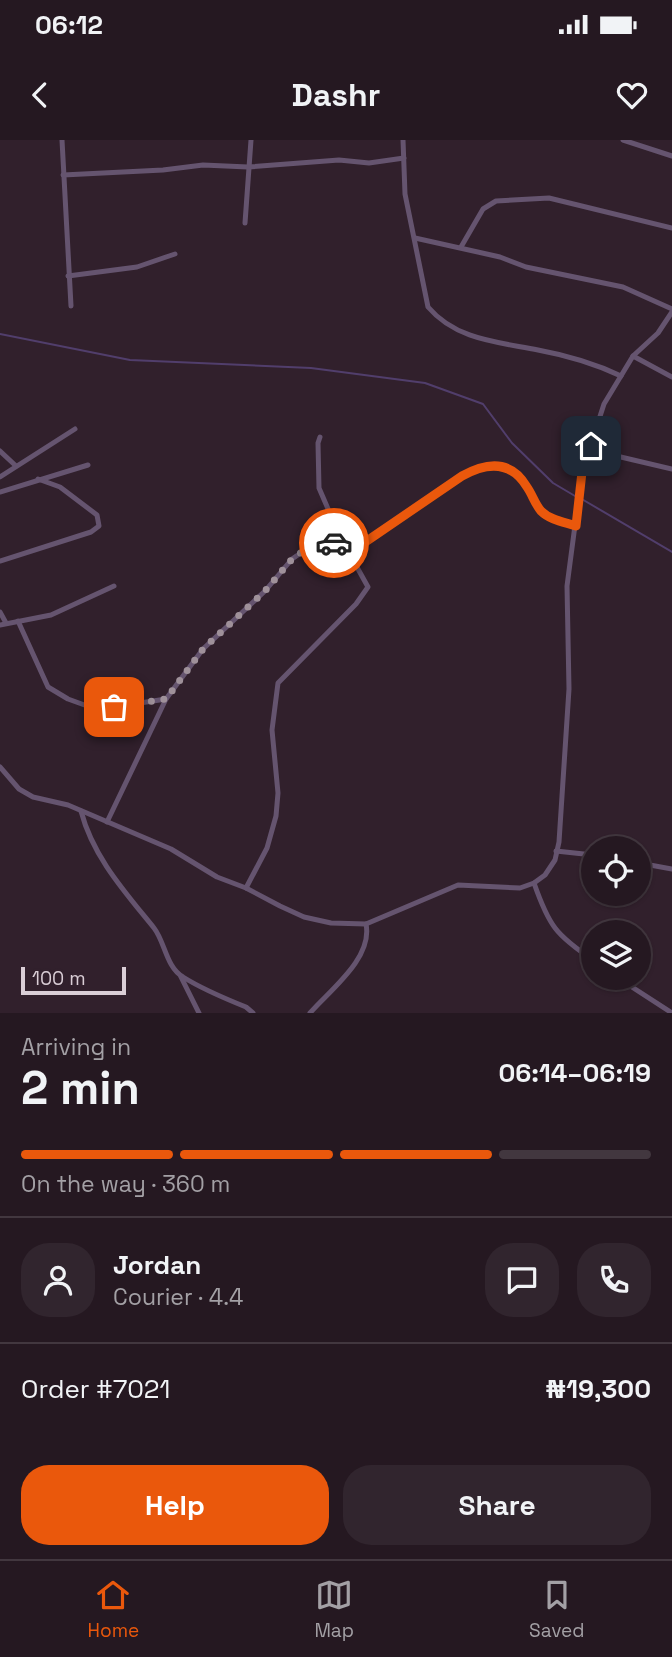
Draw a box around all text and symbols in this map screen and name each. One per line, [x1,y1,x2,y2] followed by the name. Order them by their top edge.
[35,8,103,42] text: 06:12
[292,75,380,115] text: Dashr
[21,76,59,114] icon: back
[613,76,651,114] icon: heart
[561,416,621,476] pin
[572,427,610,465] icon: home
[299,508,369,578] courier
[315,524,353,562] icon: car
[84,677,144,737] pin
[95,688,133,726] icon: bag
[581,836,651,990] map controls
[581,836,651,906] button: locate
[581,920,651,990] button: layers
[21,964,126,996] scale bar
[32,966,86,991] text: 100 m
[21,1032,131,1062] text: Arriving in
[498,1056,651,1090] text: 06:14–06:19
[21,1059,140,1117] text: 2 min
[21,1169,230,1199] text: On the way · 360 m
[21,1243,95,1317] button: person
[485,1243,559,1317] button: chat
[577,1243,651,1317] button: phone
[113,1248,201,1282] text: Jordan
[113,1282,243,1312] text: Courier · 4.4
[21,1372,170,1406] text: Order #7021
[545,1372,651,1406] text: ₦19,300
[21,1465,329,1545] button: Help
[343,1465,651,1545] button: Share
[88,1576,139,1643] tab: Home
[314,1576,354,1643] tab: Map
[529,1576,584,1643] tab: Saved

